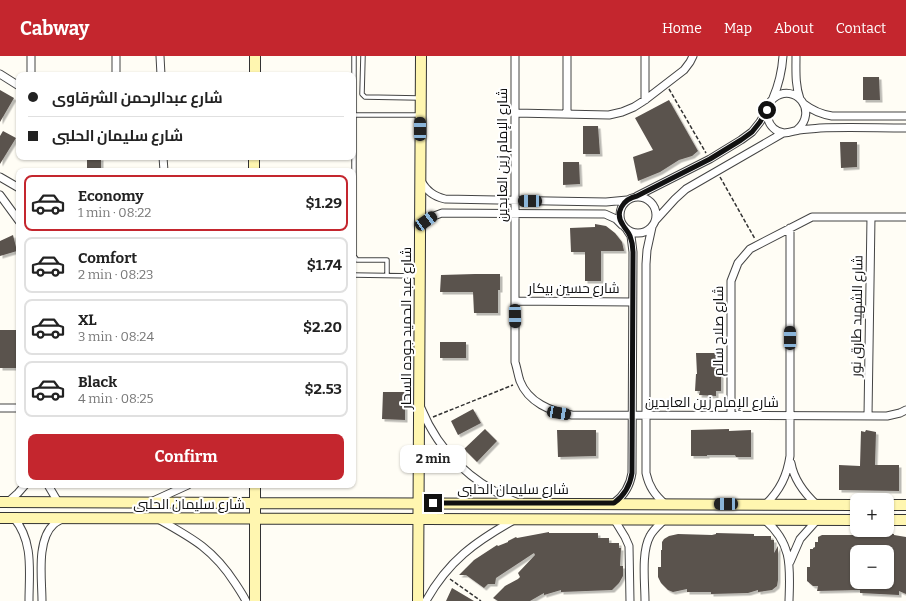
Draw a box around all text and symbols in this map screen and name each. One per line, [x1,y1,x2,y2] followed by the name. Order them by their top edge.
[20,17,89,40] text: Cabway
[662,20,702,37] text: Home
[724,20,752,37] text: Map
[774,20,814,37] text: About
[836,20,886,37] text: Contact
[494,88,512,222] street label: شارع الإمام زين العابدين
[52,89,223,107] text: شارع عبدالرحمن الشرقاوى
[758,101,776,119] route start
[414,117,426,141] car
[52,127,183,145] text: شارع سليمان الحلبى
[30,185,66,221] icon: car
[78,187,144,205] text: Economy
[306,194,342,212] text: $1.29
[518,195,542,207] car
[78,205,151,220] text: 1 min · 08:22
[413,209,439,233] car
[30,247,66,283] icon: car
[398,247,415,410] street label: شارع عبد الحميد جوده السحار
[78,249,137,267] text: Comfort
[847,255,867,378] street label: شارع الشهيد طارق نور
[307,256,342,274] text: $1.74
[78,267,154,282] text: 2 min · 08:23
[527,280,620,297] street label: شارع حسين بيكار
[710,286,728,376] street label: شارع صلاح سالم
[509,304,521,328] car
[30,309,66,345] icon: car
[78,311,97,329] text: XL
[303,318,342,336] text: $2.20
[784,326,796,350] car
[78,329,154,344] text: 3 min · 08:24
[30,371,66,407] icon: car
[78,373,117,391] text: Black
[305,380,342,398] text: $2.53
[78,391,154,406] text: 4 min · 08:25
[645,394,779,412] street label: شارع الإمام زين العابدين
[546,405,572,421] car
[28,434,344,480] button: Confirm
[400,445,466,473] callout: 2 min
[416,451,450,466] text: 2 min
[457,481,569,498] street label: شارع سليمان الحلبى
[850,493,894,589] map controls
[850,493,894,537] button: +
[424,494,442,512] route end
[133,496,245,513] street label: شارع سليمان الحلبى
[714,498,738,510] car
[850,545,894,589] button: −

